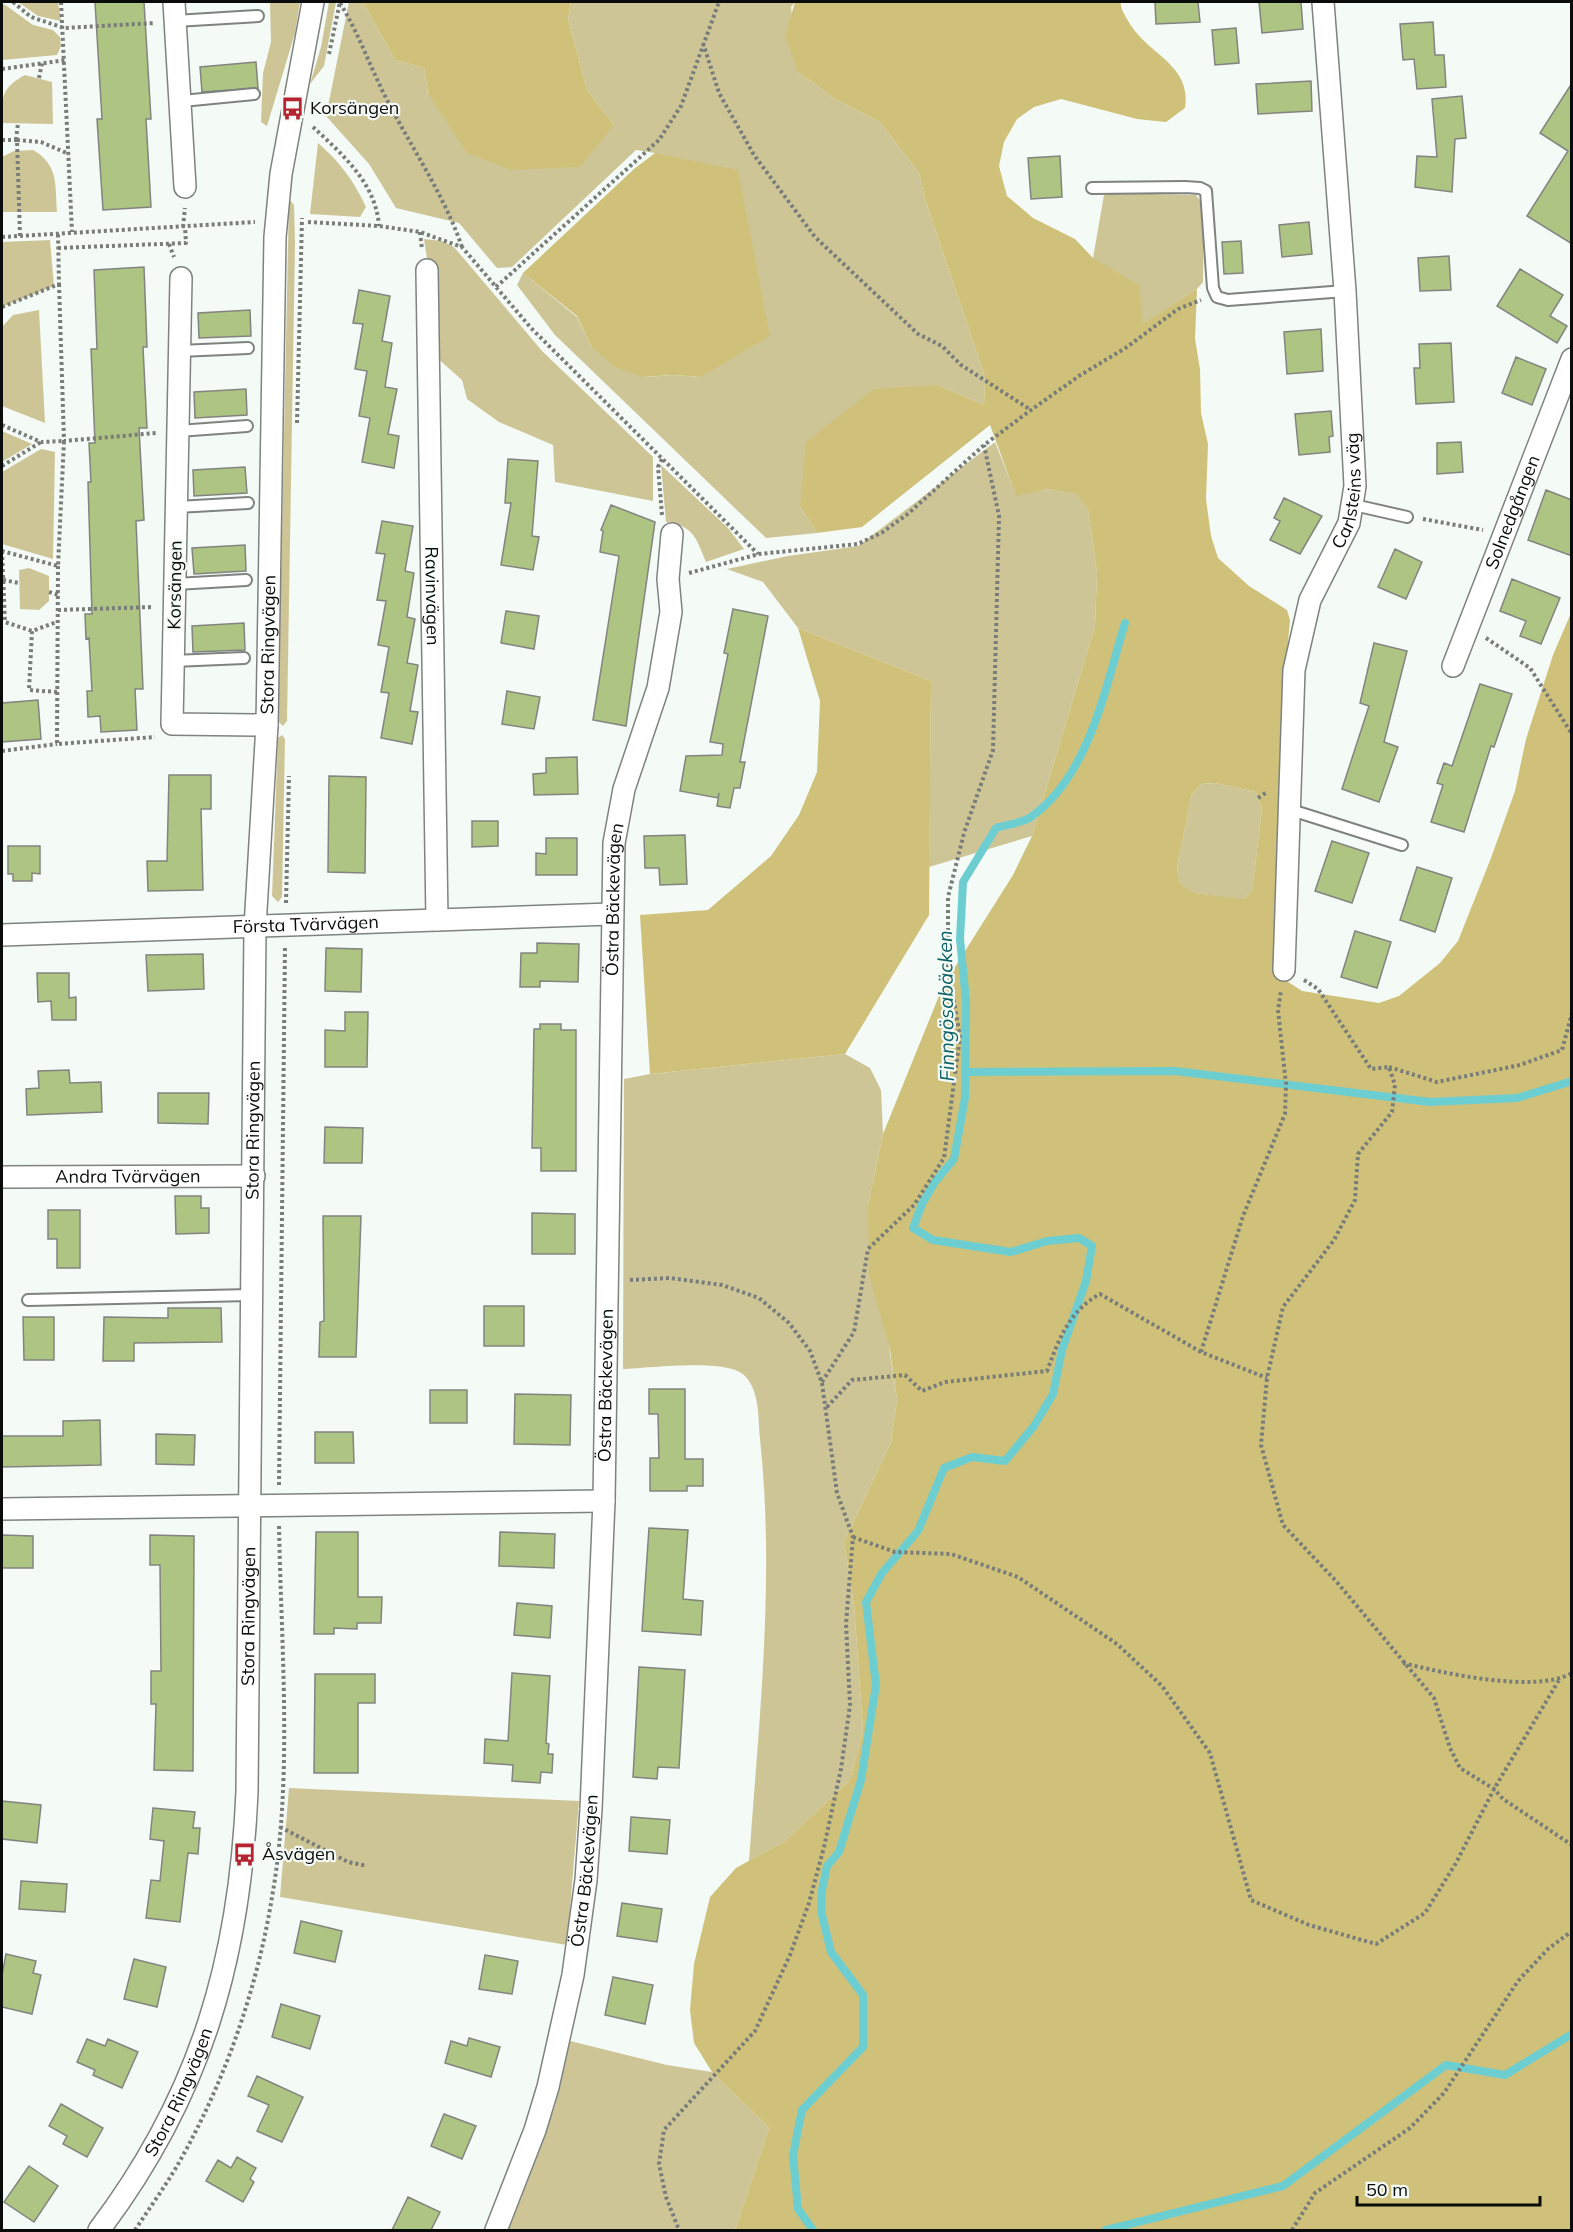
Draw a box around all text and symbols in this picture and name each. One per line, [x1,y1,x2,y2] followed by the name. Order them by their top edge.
[279,95,305,121] bus stop icon: Korsängen
[310,96,399,119] place label: Korsängen
[1326,432,1366,552] street label: Carlsteins väg
[1480,452,1545,572] street label: Solnedgången
[162,540,187,630] street label: Korsängen
[420,546,445,646] street label: Ravinvägen
[255,575,280,715] street label: Stora Ringvägen
[600,821,629,976] street label: Östra Bäckevägen
[232,910,379,938] street label: Första Tvärvägen
[932,930,959,1082] water label: Finngösabäcken
[240,1060,265,1200] street label: Stora Ringvägen
[55,1164,201,1188] street label: Andra Tvärvägen
[593,1309,618,1462] street label: Östra Bäckevägen
[236,1546,260,1686] street label: Stora Ringvägen
[565,1794,603,1948] street label: Östra Bäckevägen
[231,1841,257,1867] bus stop icon: Åsvägen
[262,1842,335,1865] place label: Åsvägen
[139,2024,217,2160] street label: Stora Ringvägen
[1357,2169,1540,2207] scale bar
[1366,2178,1408,2201] text: 50 m

